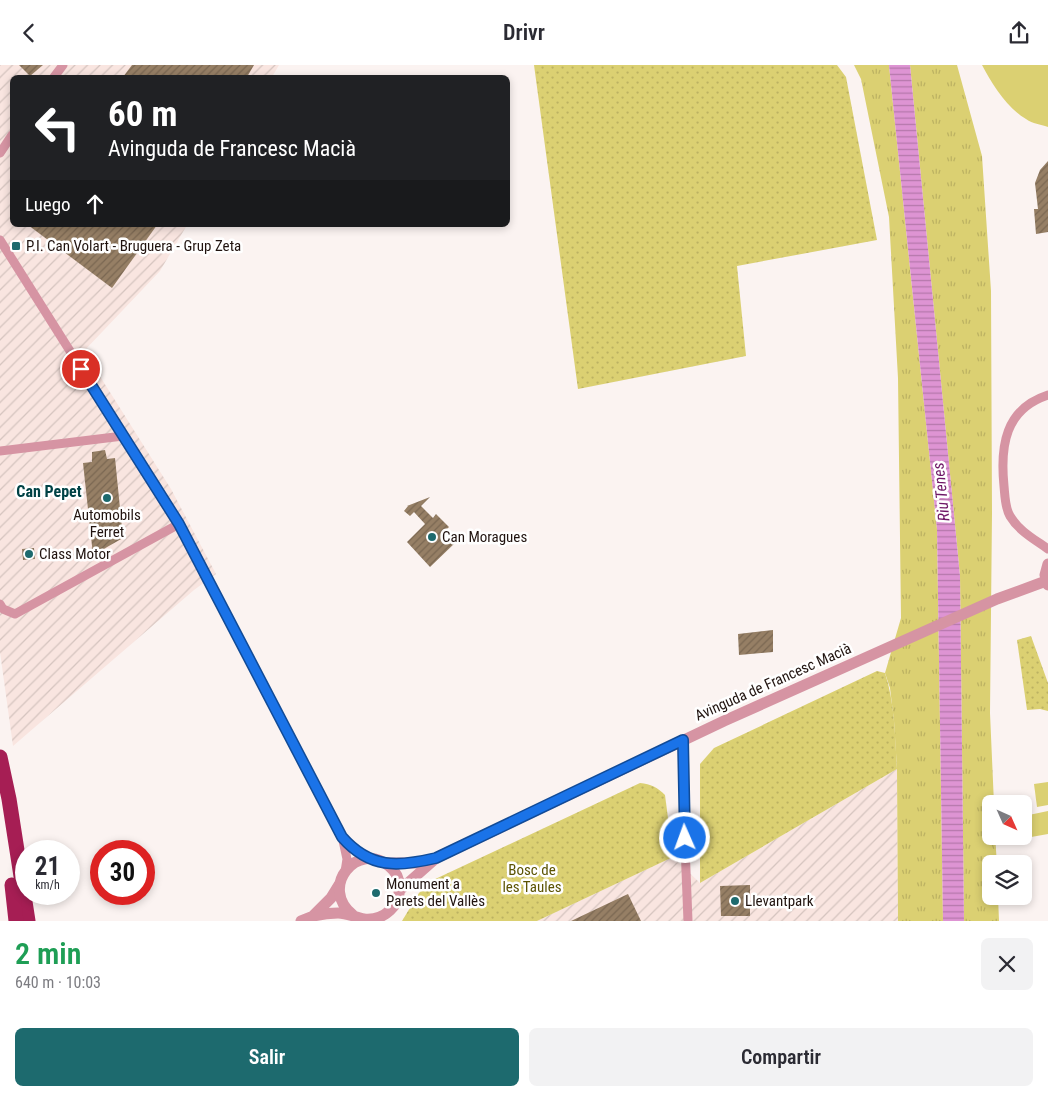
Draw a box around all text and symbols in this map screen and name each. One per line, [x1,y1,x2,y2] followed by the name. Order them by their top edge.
[15,19,43,47] icon: back
[1005,19,1033,47] icon: share
[503,20,545,45] text: Drivr
[108,94,177,135] text: 60 m
[25,95,90,160] icon: left
[108,136,356,161] text: Avinguda de Francesc Macià
[81,190,109,218] icon: ahead
[25,193,71,216] text: Luego
[26,237,241,255] place label: P.I. Can Volart - Bruguera - Grup Zeta
[10,240,22,252] marker: P.I. Can Volart - Bruguera - Grup Zeta
[60,348,102,390] pin
[67,355,95,383] icon: arrive
[928,462,954,522] water label: Riu Tenes
[16,482,82,501] district label: Can Pepet
[101,492,113,504] marker: Automobils Ferret
[73,506,141,541] place label: Automobils Ferret
[442,528,527,546] place label: Can Moragues
[426,531,438,543] marker: Can Moragues
[39,545,111,563] place label: Class Motor
[23,548,35,560] marker: Class Motor
[692,639,854,725] street label: Avinguda de Francesc Macià
[982,795,1032,845] north arrow
[982,795,1032,905] map controls
[658,811,710,863] position arrow
[90,840,155,905] speed limit sign: 30
[35,852,60,881] text: 21
[982,855,1032,905] button: layers
[502,861,562,896] park label: Bosc de les Taules
[386,875,485,910] place label: Monument a Parets del Vallès
[35,878,60,892] text: km/h
[370,887,382,899] marker: Monument a Parets del Vallès
[745,892,814,910] place label: Llevantpark
[729,895,741,907] marker: Llevantpark
[15,936,81,971] text: 2 min
[981,938,1033,990] button: close
[15,973,101,992] text: 640 m · 10:03
[15,1028,519,1086] button: Salir
[529,1028,1033,1086] button: Compartir

